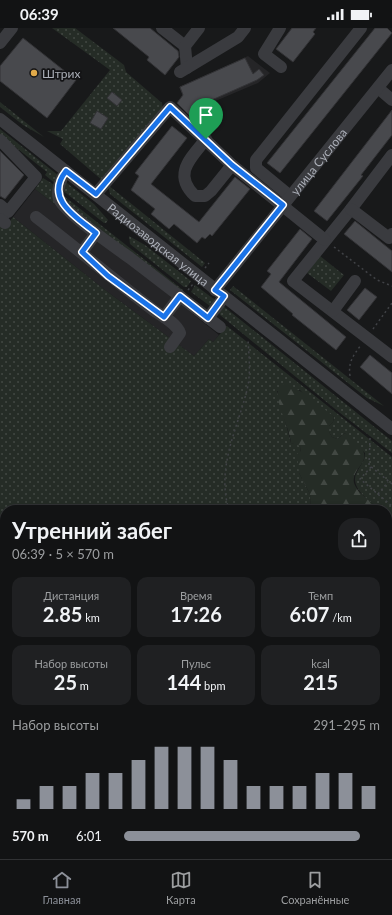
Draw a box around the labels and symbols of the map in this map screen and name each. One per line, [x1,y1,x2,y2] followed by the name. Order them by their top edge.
[42,66,80,81] place label: Штрих
[29,68,39,78] marker: Штрих
[189,98,223,139] pin
[287,125,350,198] street label: улица Суслова
[105,200,212,289] street label: Радиозаводская улица

